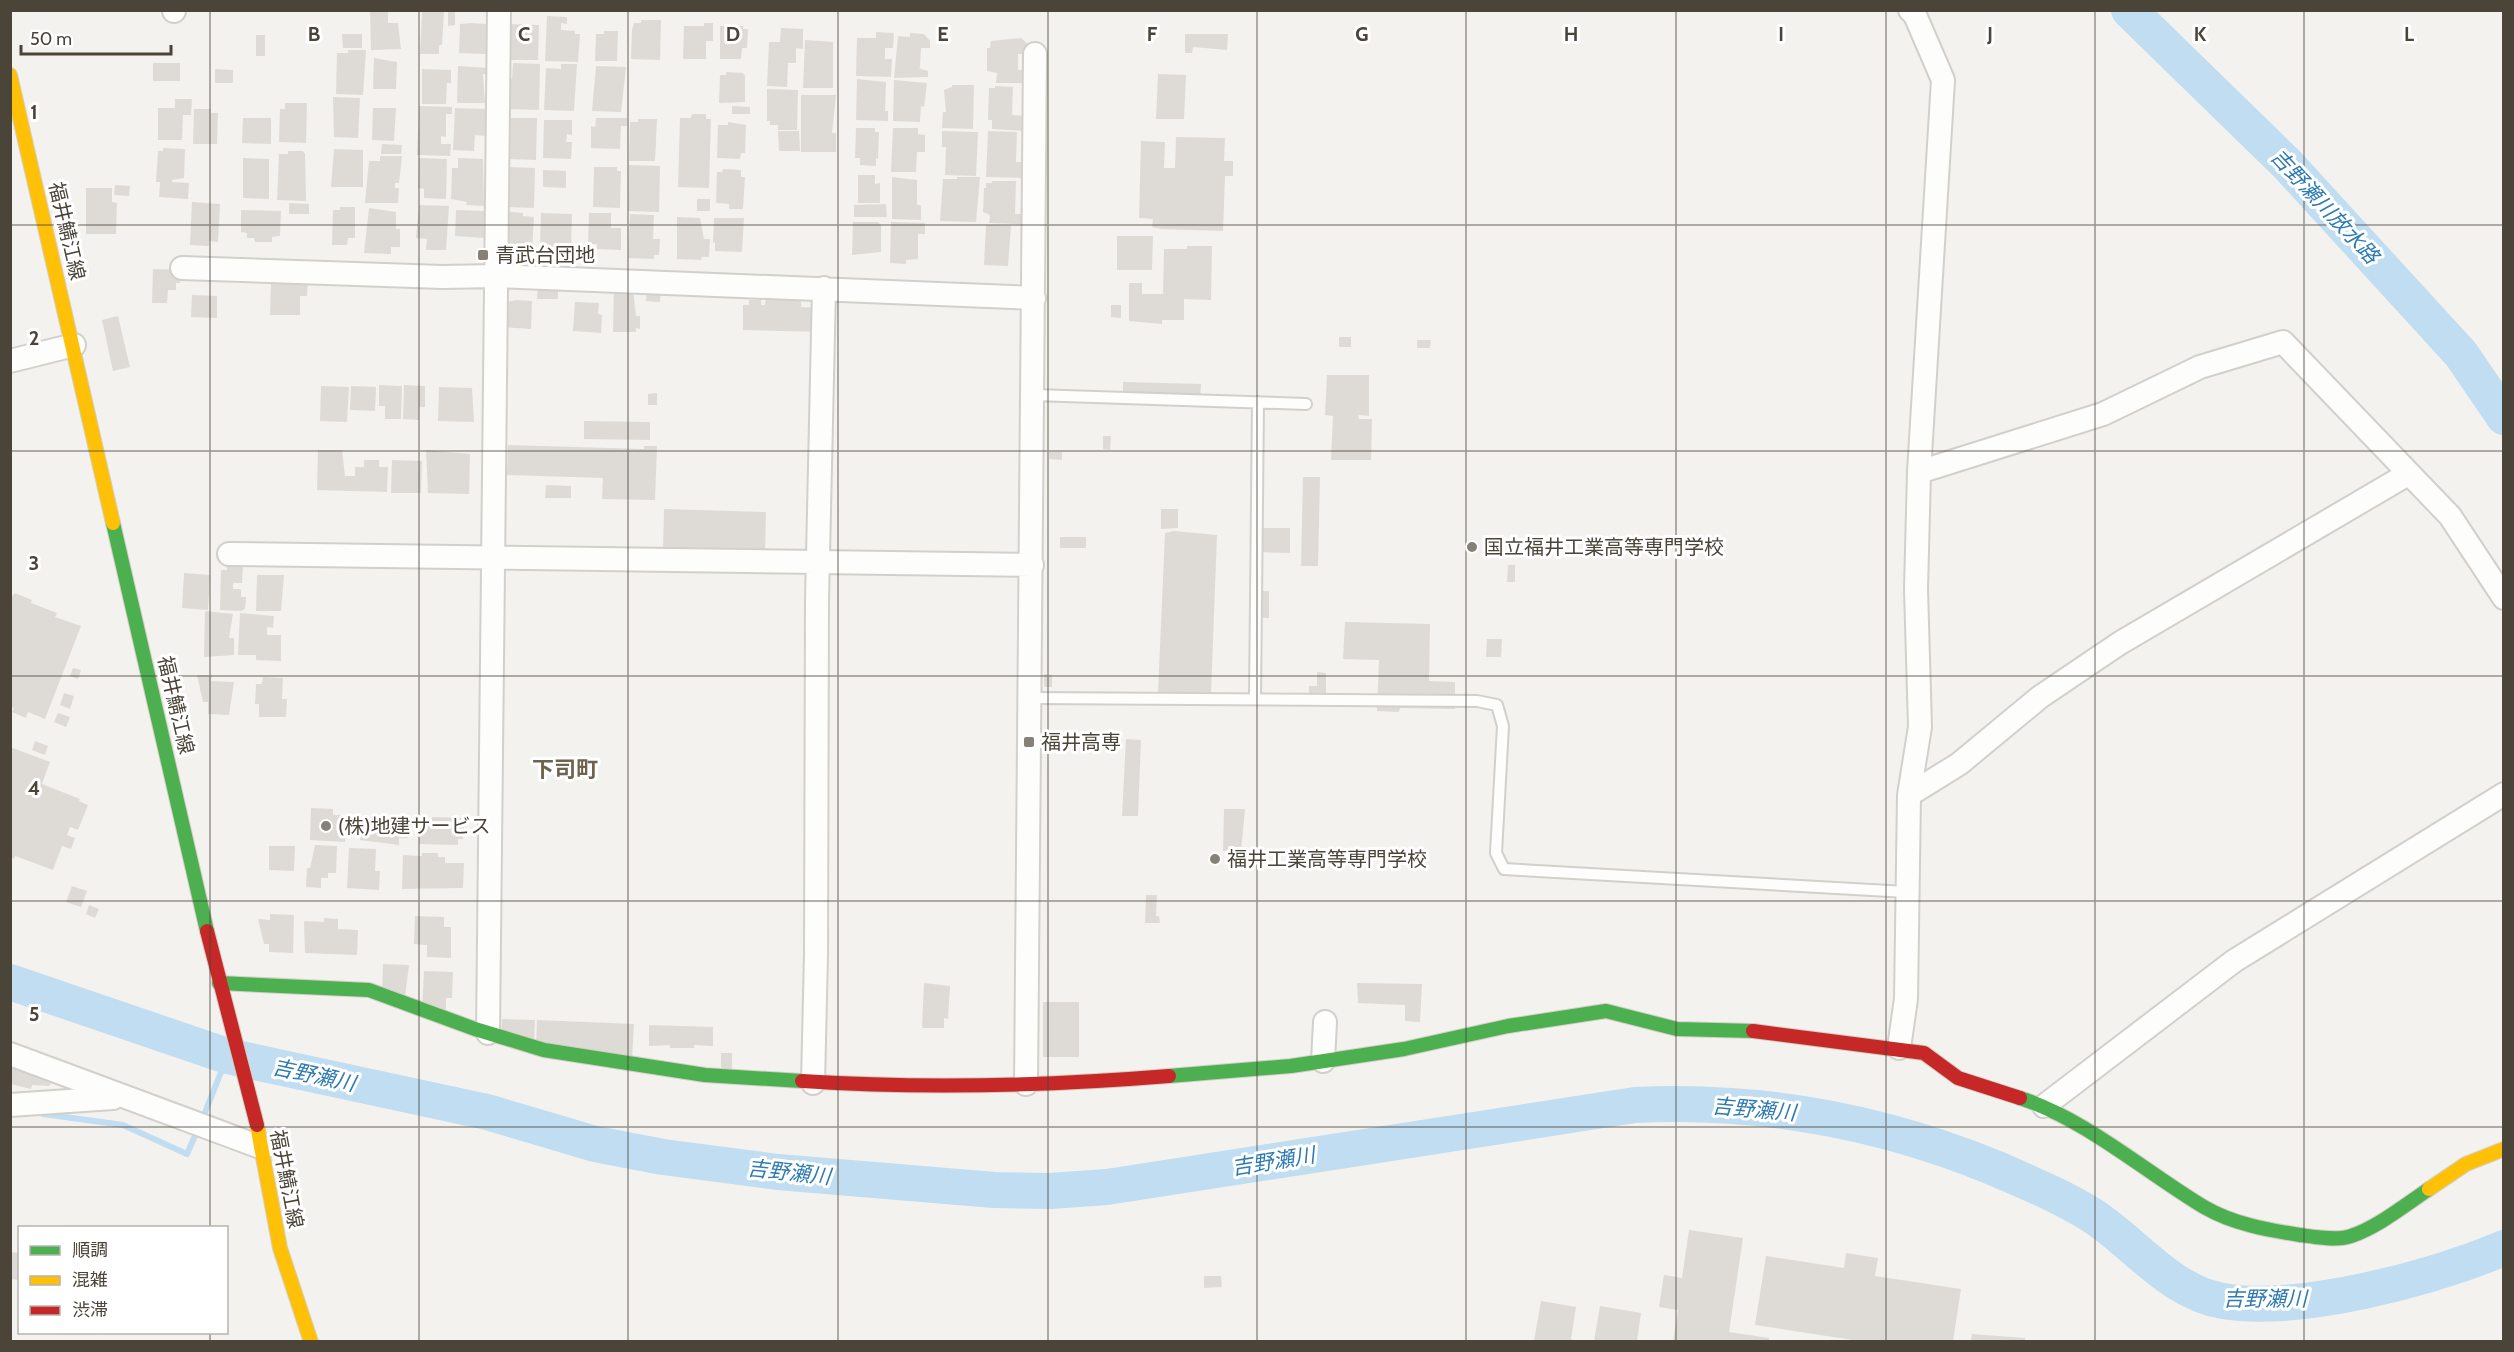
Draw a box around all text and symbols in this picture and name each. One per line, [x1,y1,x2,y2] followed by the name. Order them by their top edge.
[21,18,171,56] scale bar
[308,22,320,46] text: B
[518,22,530,46] text: C
[726,22,740,46] text: D
[937,22,949,46] text: E
[1147,22,1158,46] text: F
[1355,22,1369,46] text: G
[1564,22,1578,46] text: H
[1778,22,1784,46] text: I
[1986,22,1993,46] text: J
[2194,22,2207,46] text: K
[2404,22,2414,46] text: L
[30,28,72,50] text: 50 m
[30,100,38,124] text: 1
[2266,144,2386,270] water label: 吉野瀬川放水路
[44,180,90,282] street label: 福井鯖江線
[495,243,595,267] place label: 青武台団地
[476,248,490,262] marker: 青武台団地
[29,326,39,350] text: 2
[1484,535,1724,559] place label: 国立福井工業高等専門学校
[1465,540,1479,554] marker: 国立福井工業高等専門学校
[29,551,39,575] text: 3
[153,654,199,756] street label: 福井鯖江線
[1041,730,1121,754] place label: 福井高専
[1022,735,1036,749] marker: 福井高専
[532,756,598,783] district label: 下司町
[28,776,40,800] text: 4
[338,814,491,838] place label: (株)地建サービス
[319,819,333,833] marker: (株)地建サービス
[1227,847,1427,871] place label: 福井工業高等専門学校
[1208,852,1222,866] marker: 福井工業高等専門学校
[29,1002,39,1026] text: 5
[270,1054,360,1096] water label: 吉野瀬川
[1711,1093,1799,1125] water label: 吉野瀬川
[266,1128,308,1230] street label: 福井鯖江線
[1230,1142,1318,1180] water label: 吉野瀬川
[746,1155,834,1189] water label: 吉野瀬川
[18,1226,228,1334] legend
[72,1239,108,1261] text: 順調
[72,1269,108,1291] text: 混雑
[2223,1286,2309,1311] water label: 吉野瀬川
[72,1299,108,1321] text: 渋滞

